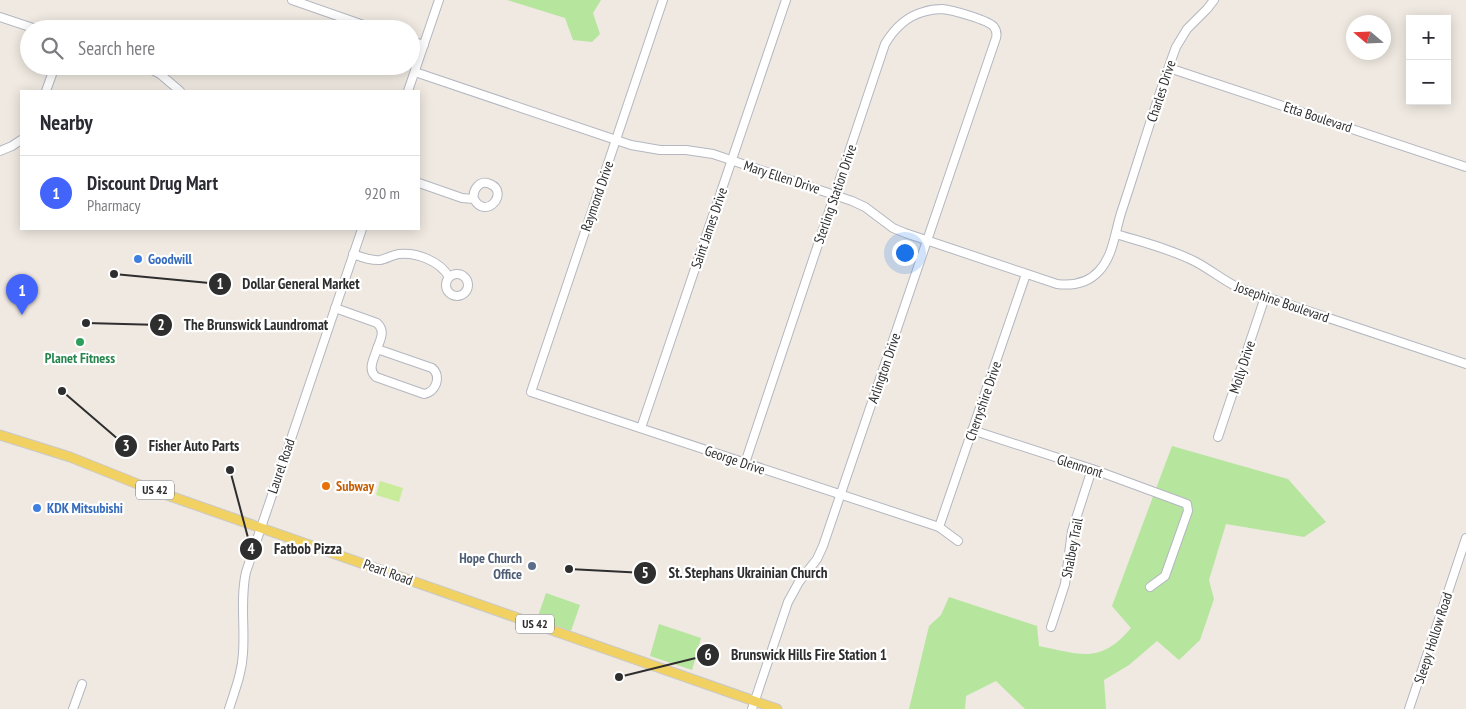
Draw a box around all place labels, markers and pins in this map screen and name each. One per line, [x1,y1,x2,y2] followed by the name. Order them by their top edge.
[148,250,193,268] place label: Goodwill
[132,253,144,265] marker: Goodwill
[207,269,370,299] callout: Dollar General Market
[6,274,38,315] pin: 1
[149,310,339,340] callout: The Brunswick Laundromat
[74,336,86,348] marker: Planet Fitness
[45,349,115,367] place label: Planet Fitness
[114,431,250,461] callout: Fisher Auto Parts
[336,477,375,495] place label: Subway
[320,480,332,492] marker: Subway
[47,499,123,517] place label: KDK Mitsubishi
[31,502,43,514] marker: KDK Mitsubishi
[239,534,352,564] callout: Fatbob Pizza
[459,549,522,583] place label: Hope Church Office
[633,558,837,588] callout: St. Stephans Ukrainian Church
[526,560,538,572] marker: Hope Church Office
[696,640,897,670] callout: Brunswick Hills Fire Station 1

